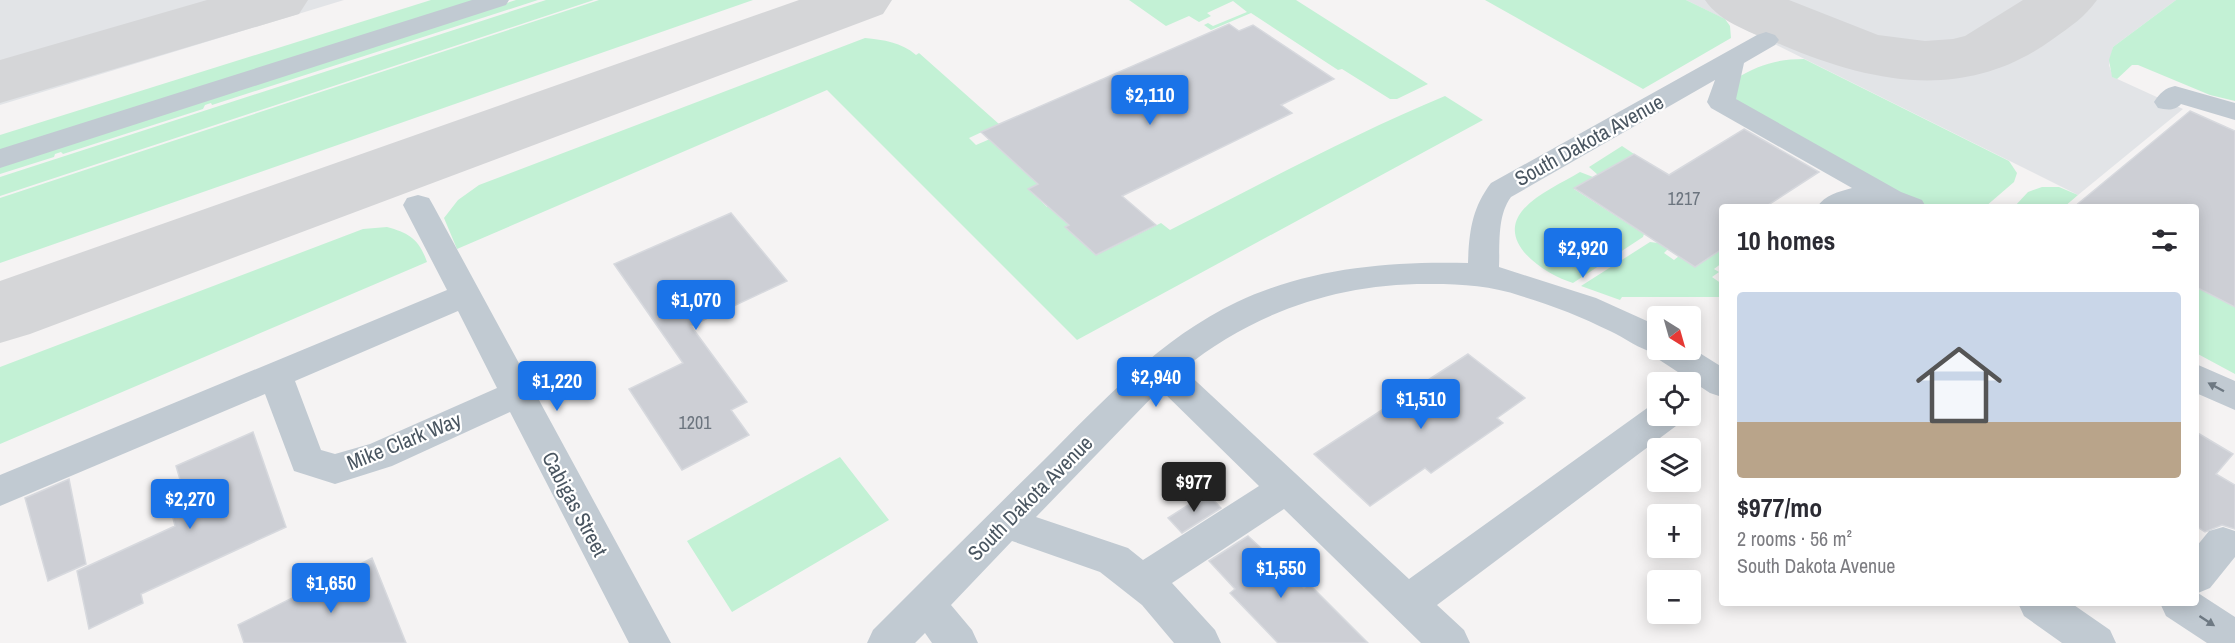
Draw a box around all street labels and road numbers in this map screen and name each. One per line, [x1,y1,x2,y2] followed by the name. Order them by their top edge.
[1509,87,1669,193] street label: South Dakota Avenue
[343,405,466,477] street label: Mike Clark Way
[961,429,1099,567] street label: South Dakota Avenue
[535,446,615,562] street label: Cabigas Street

